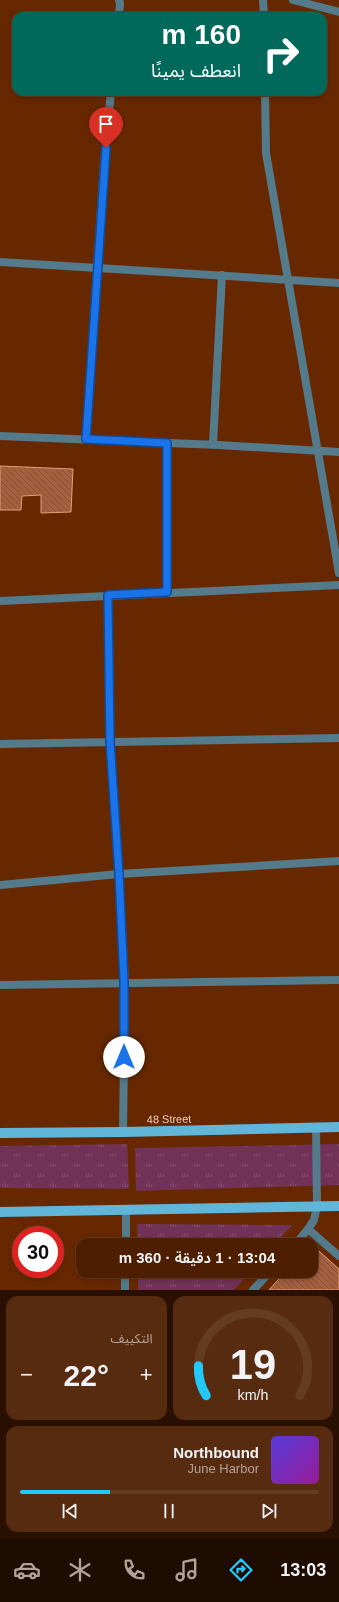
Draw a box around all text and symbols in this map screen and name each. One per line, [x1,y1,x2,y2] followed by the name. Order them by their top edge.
[162,19,241,50] text: 160 m
[255,28,307,80] icon: right
[151,61,241,81] text: انعطف يمينًا
[89,107,123,148] pin
[95,113,117,135] icon: arrive
[103,1036,145,1078] position arrow
[147,1113,191,1125] street label: 48 Street
[12,1226,64,1278] speed limit sign: 30
[119,1249,275,1266] text: 13:04 · 1 دقيقة · 360 m
[111,1331,153,1346] text: التكييف
[230,1341,276,1388] text: 19
[64,1359,109,1392] text: 22°
[20,1362,33,1387] text: −
[140,1362,153,1387] text: +
[237,1387,268,1403] text: km/h
[173,1444,259,1461] text: Northbound
[187,1461,259,1476] text: June Harbor
[59,1500,81,1522] icon: previous
[158,1500,180,1522] icon: pause
[258,1500,280,1522] icon: next
[13,1556,41,1584] icon: car
[66,1556,94,1584] icon: climate
[120,1556,148,1584] icon: phone
[173,1556,201,1584] icon: music
[227,1556,255,1584] icon: directions
[280,1560,326,1580] text: 13:03

